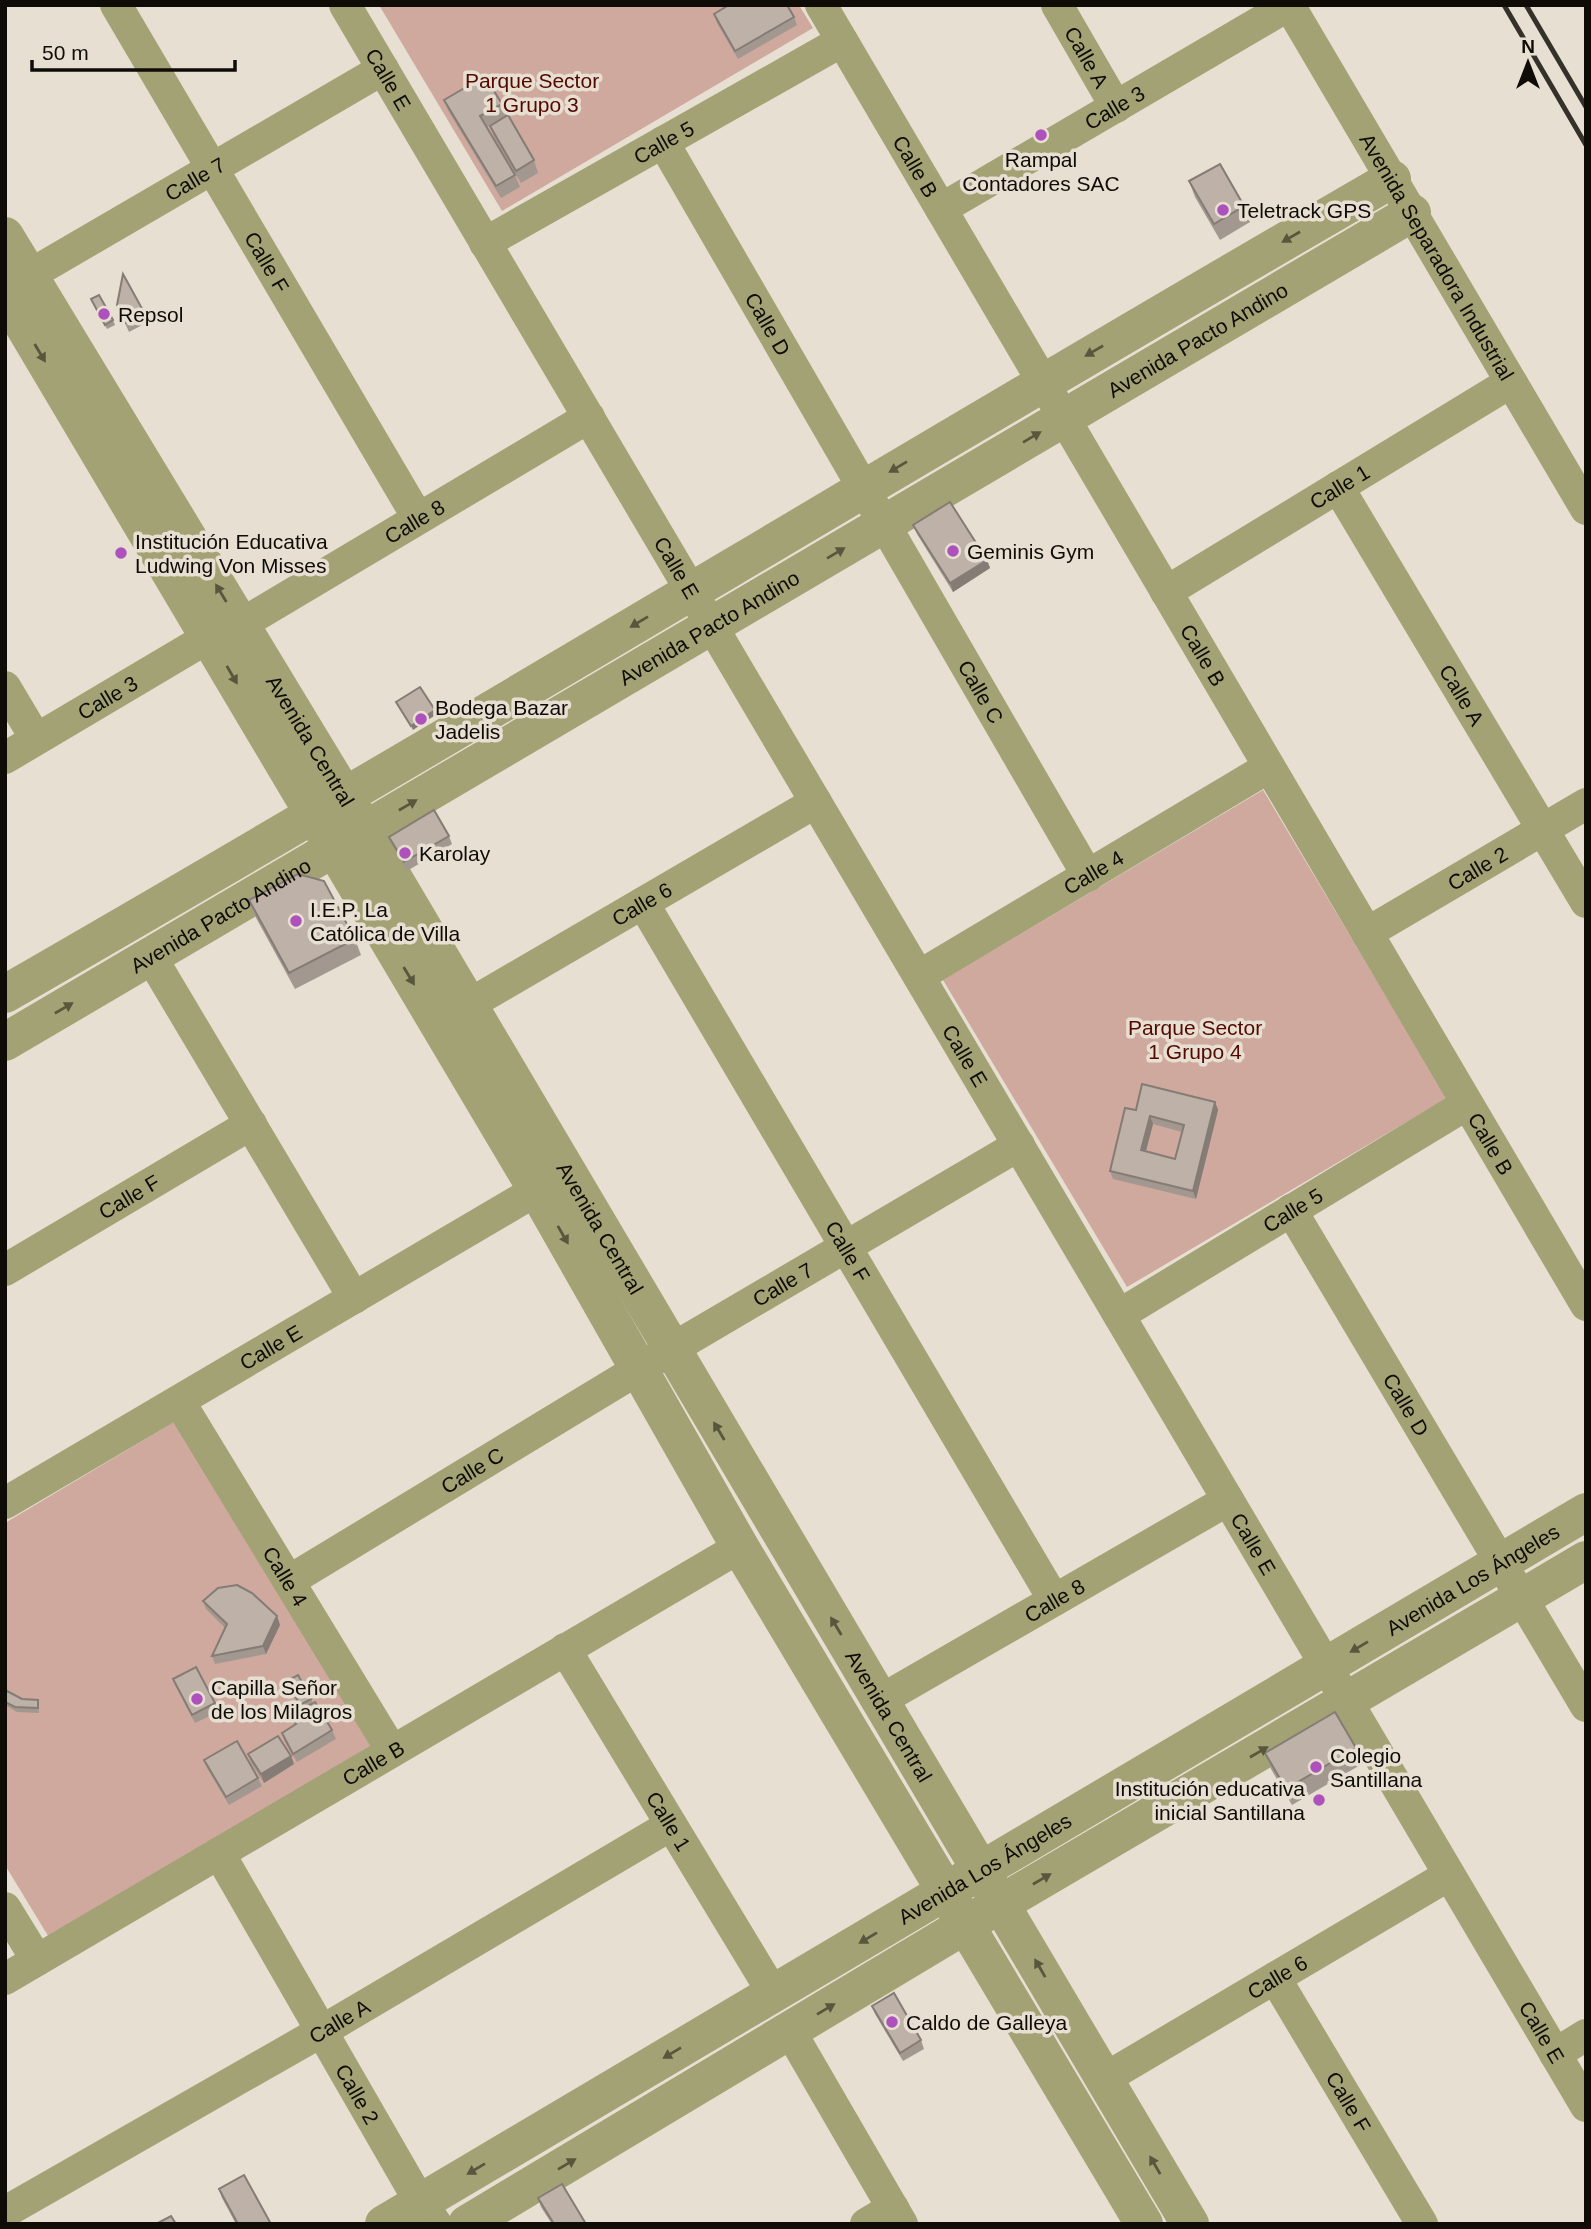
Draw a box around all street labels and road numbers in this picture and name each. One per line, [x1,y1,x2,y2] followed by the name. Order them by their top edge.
[1060,22,1114,92] street label: Calle A
[362,44,416,114] street label: Calle E
[1080,81,1148,134] street label: Calle 3
[629,116,698,168] street label: Calle 5
[1356,129,1519,384] street label: Avenida Separadora Industrial
[889,131,943,201] street label: Calle B
[161,152,229,205] street label: Calle 7
[240,227,294,296] street label: Calle F
[1103,277,1292,401] street label: Avenida Pacto Andino
[741,288,795,359] street label: Calle D
[1305,460,1373,513] street label: Calle 1
[380,494,448,548] street label: Calle 8
[650,532,704,602] street label: Calle E
[615,565,803,689] street label: Avenida Pacto Andino
[1176,620,1230,690] street label: Calle B
[954,656,1008,727] street label: Calle C
[1435,660,1489,729] street label: Calle A
[73,671,141,724] street label: Calle 3
[262,671,359,810] street label: Avenida Central
[1443,842,1511,895] street label: Calle 2
[1059,845,1128,899] street label: Calle 4
[126,853,315,977] street label: Avenida Pacto Andino
[608,877,676,930] street label: Calle 6
[938,1020,993,1090] street label: Calle E
[1464,1108,1518,1179] street label: Calle B
[553,1158,648,1298] street label: Avenida Central
[94,1170,163,1223] street label: Calle F
[1259,1183,1327,1237] street label: Calle 5
[821,1216,875,1286] street label: Calle F
[748,1257,817,1310] street label: Calle 7
[235,1320,305,1374] street label: Calle E
[1379,1369,1434,1440] street label: Calle D
[437,1442,507,1498] street label: Calle C
[1227,1509,1281,1579] street label: Calle E
[1382,1519,1563,1639] street label: Avenida Los Ángeles
[259,1542,313,1610] street label: Calle 4
[1020,1574,1088,1626] street label: Calle 8
[841,1646,937,1786] street label: Avenida Central
[338,1736,408,1790] street label: Calle B
[642,1787,696,1855] street label: Calle 1
[894,1808,1075,1928] street label: Avenida Los Ángeles
[1243,1950,1311,2003] street label: Calle 6
[305,1994,374,2048] street label: Calle A
[1515,1997,1569,2067] street label: Calle E
[331,2060,384,2128] street label: Calle 2
[1322,2067,1376,2136] street label: Calle F

